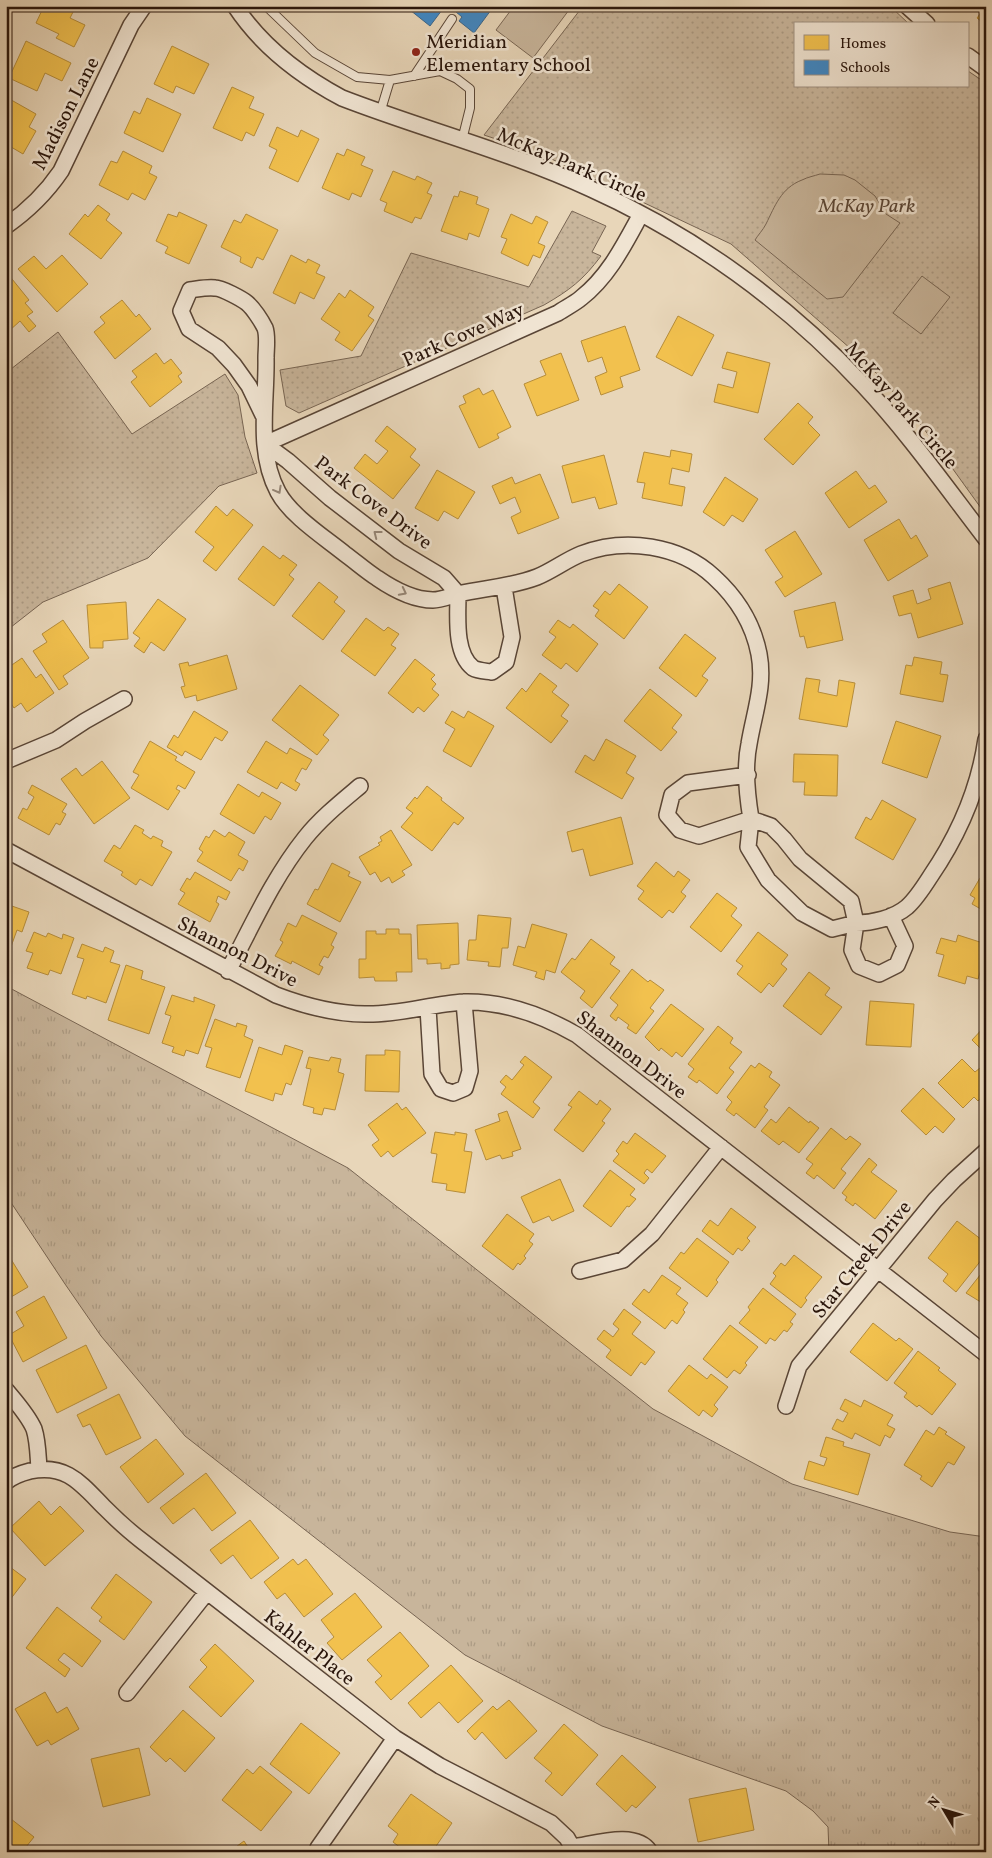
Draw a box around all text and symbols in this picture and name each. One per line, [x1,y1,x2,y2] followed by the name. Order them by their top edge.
[794,22,970,88] legend
[426,29,591,80] place label: Meridian Elementary School
[840,34,886,55] text: Homes
[410,46,422,58] marker: Meridian Elementary School
[26,52,107,175] street label: Madison Lane
[840,58,890,79] text: Schools
[492,122,651,210] street label: McKay Park Circle
[818,193,915,221] park label: McKay Park
[399,296,529,375] street label: Park Cove Way
[837,337,964,476] street label: McKay Park Circle
[308,450,438,557] street label: Park Cove Drive
[272,485,282,494] one-way arrow
[374,532,383,540] one-way arrow
[398,586,407,596] one-way arrow
[172,910,302,995] street label: Shannon Drive
[570,1005,692,1107] street label: Shannon Drive
[806,1195,919,1325] street label: Star Creek Drive
[257,1604,360,1693] street label: Kahler Place
[920,1786,970,1836] north arrow
[924,1793,946,1813] text: N

